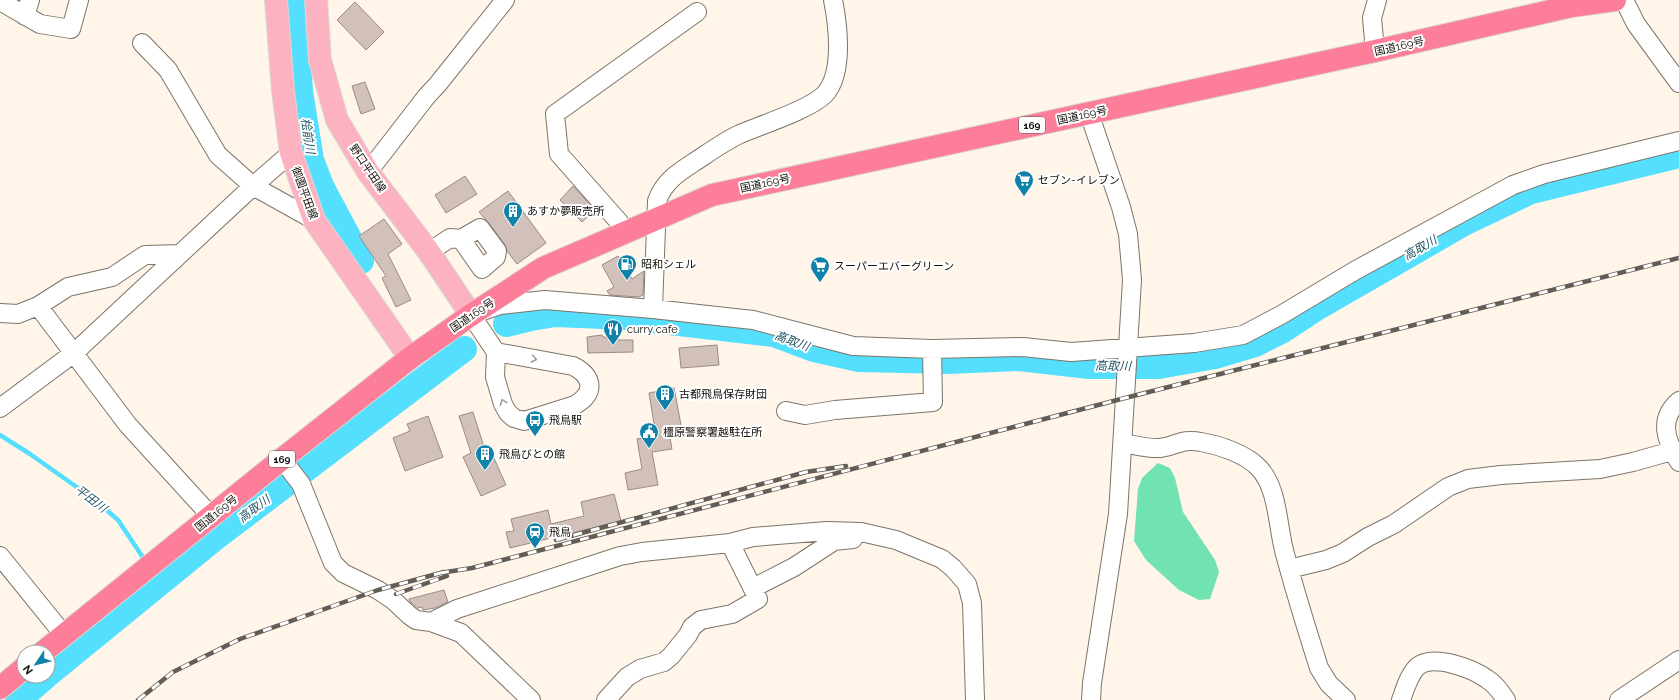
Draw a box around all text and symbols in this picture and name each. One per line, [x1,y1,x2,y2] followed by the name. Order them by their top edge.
[1373,34,1425,59] street label: 国道169号
[1056,104,1108,127] street label: 国道169号
[298,117,318,157] water label: 桧前川
[1019,117,1045,133] road number: 169
[347,142,388,195] street label: 野口平田線
[289,164,320,221] street label: 御園平田線
[1013,169,1035,197] supermarket icon: セブン-イレブン
[739,172,791,195] street label: 国道169号
[1038,174,1120,187] place label: セブン-イレブン
[502,200,524,228] building icon: あすか夢販売所
[527,205,605,218] place label: あすか夢販売所
[1401,232,1441,263] water label: 高取川
[616,253,638,281] fuel station icon: 昭和シェル
[809,255,831,283] supermarket icon: スーパーエバーグリーン
[641,258,696,271] place label: 昭和シェル
[834,260,954,273] place label: スーパーエバーグリーン
[448,296,497,335] street label: 国道169号
[602,318,624,346] restaurant icon: curry cafe
[627,323,678,336] place label: curry cafe
[773,328,813,354] water label: 高取川
[531,354,537,362] one-way arrow
[1095,359,1133,373] water label: 高取川
[654,383,676,411] building icon: 古都飛鳥保存財団
[679,388,767,401] place label: 古都飛鳥保存財団
[500,398,508,405] one-way arrow
[524,409,546,437] bus stop icon: 飛鳥駅
[549,414,582,427] place label: 飛鳥駅
[638,421,660,449] public building icon: 橿原警察署越駐在所
[663,426,763,439] place label: 橿原警察署越駐在所
[474,443,496,471] building icon: 飛鳥びとの館
[499,448,565,461] place label: 飛鳥びとの館
[269,451,295,467] road number: 169
[72,483,111,517] water label: 平田川
[235,491,274,525] water label: 高取川
[192,492,240,534] street label: 国道169号
[524,521,546,549] station icon: 飛鳥
[549,526,571,539] place label: 飛鳥
[16,644,56,684] north arrow
[20,662,36,677] text: N

